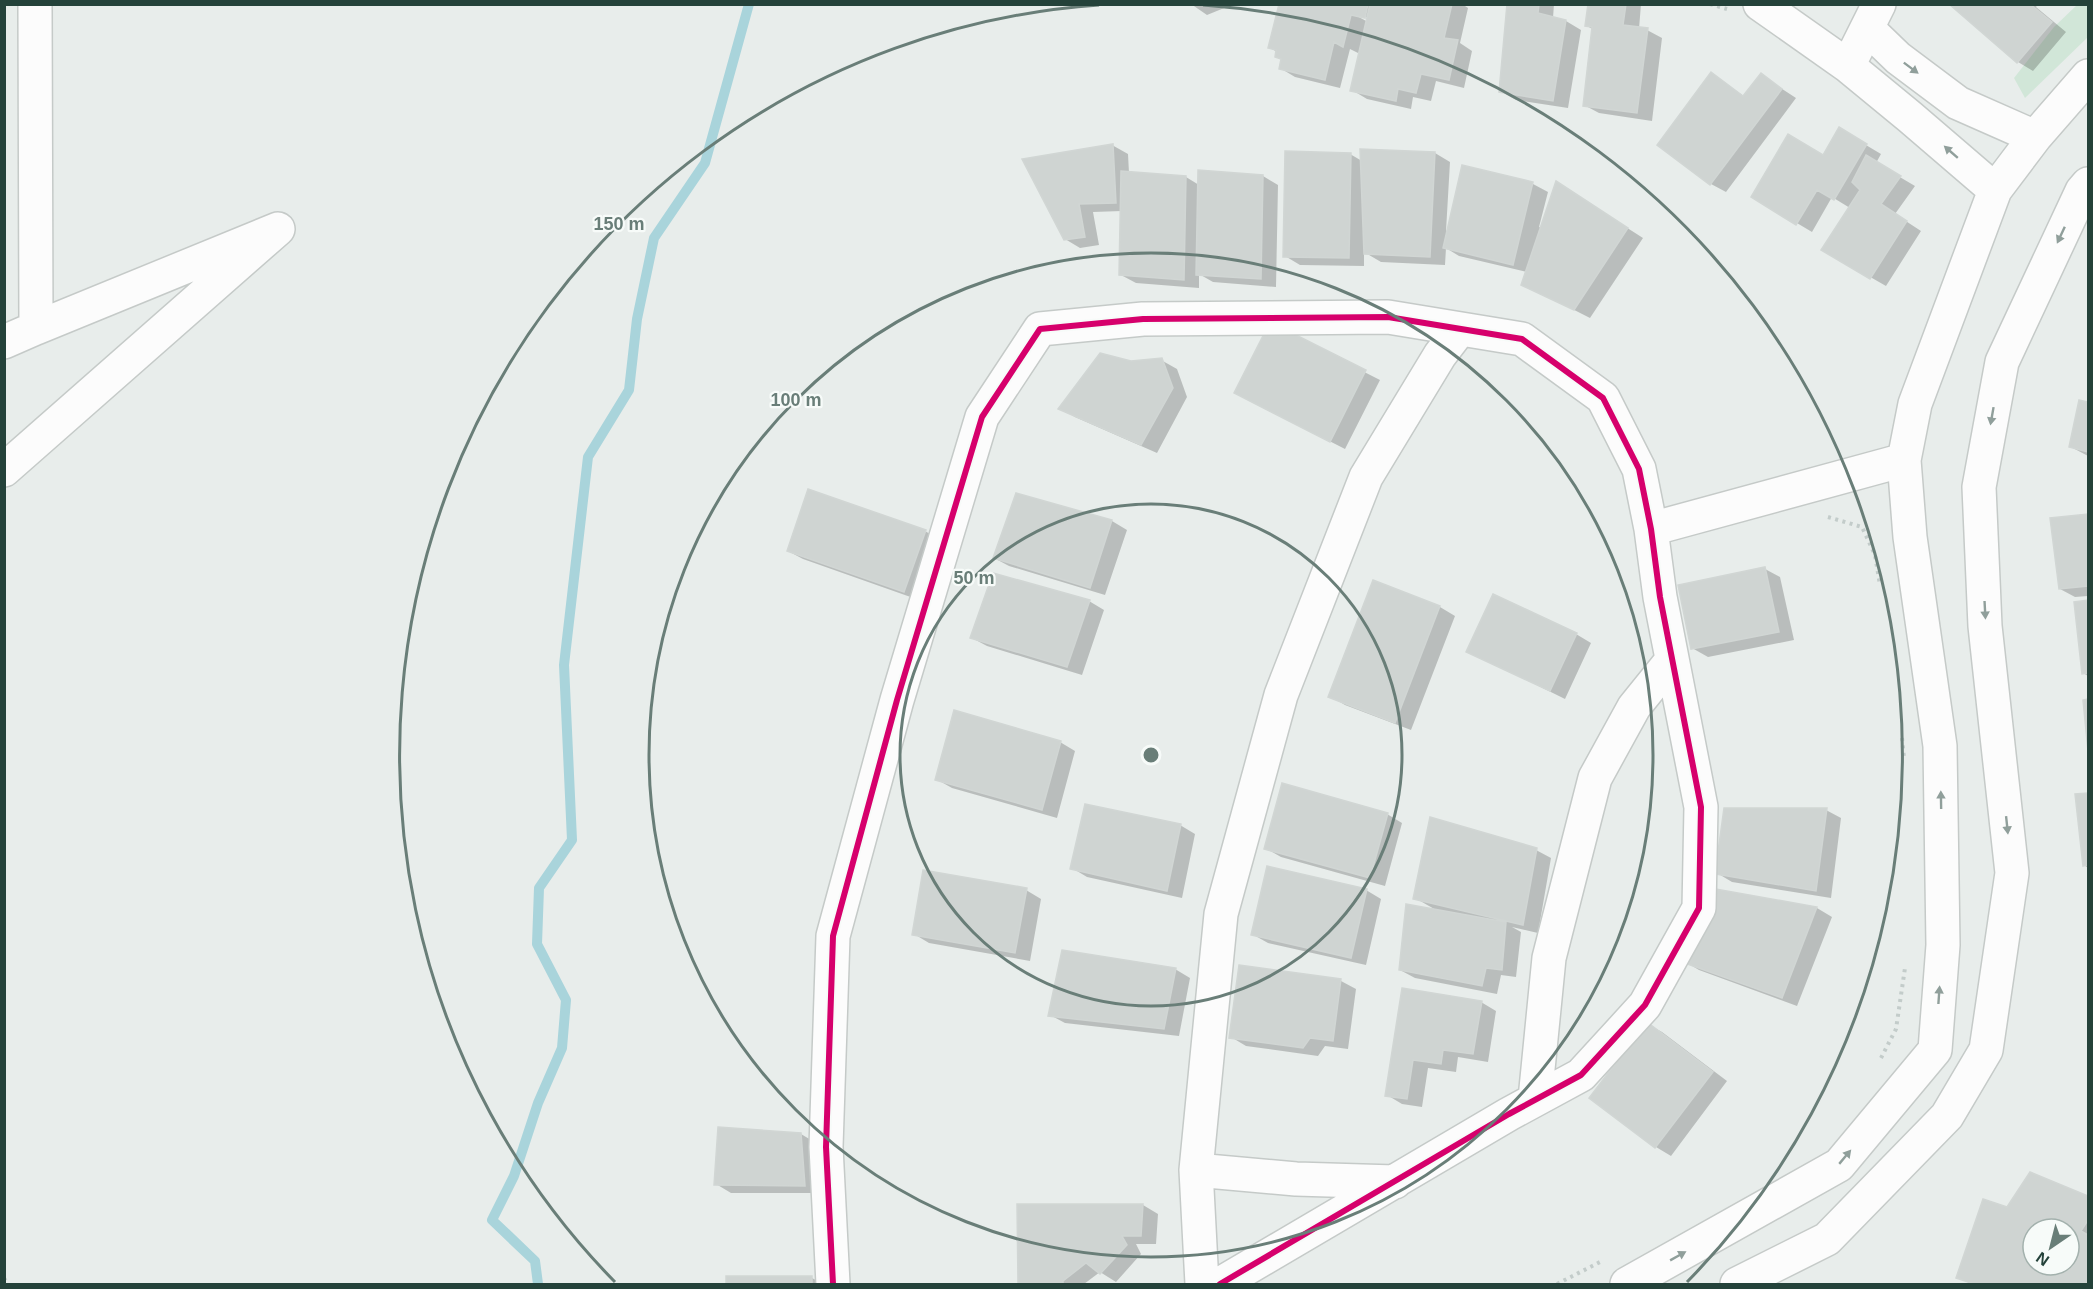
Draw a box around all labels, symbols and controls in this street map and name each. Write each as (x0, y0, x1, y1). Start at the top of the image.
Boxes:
one-way arrow (1903, 62, 1919, 74)
one-way arrow (1944, 146, 1959, 159)
text: 150 m (593, 214, 645, 234)
one-way arrow (2057, 227, 2066, 244)
text: 100 m (770, 390, 822, 410)
one-way arrow (1987, 407, 1996, 426)
text: 50 m (953, 568, 995, 588)
one-way arrow (1980, 600, 1989, 619)
centre of rings (1141, 745, 1161, 765)
one-way arrow (1936, 790, 1946, 809)
one-way arrow (2002, 815, 2011, 834)
one-way arrow (1934, 985, 1944, 1004)
one-way arrow (1839, 1149, 1852, 1165)
north arrow (2021, 1217, 2081, 1277)
text: N (2033, 1249, 2052, 1269)
one-way arrow (1670, 1251, 1687, 1261)

